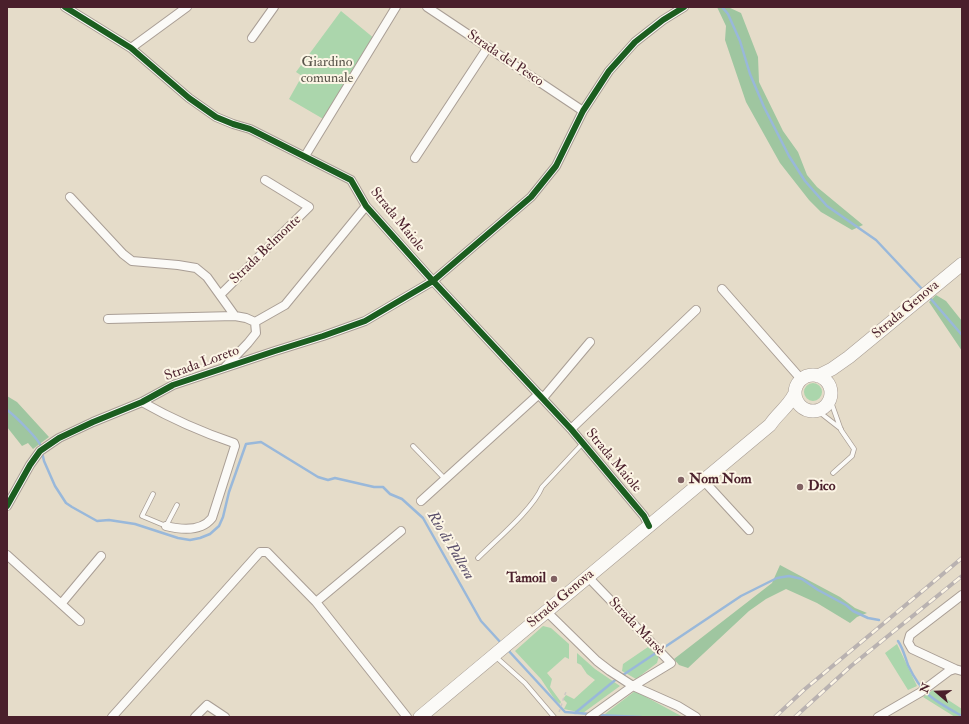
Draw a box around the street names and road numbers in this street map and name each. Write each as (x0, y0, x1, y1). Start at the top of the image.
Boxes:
street label: Strada del Pesco (463, 27, 547, 91)
street label: Strada Maiole (366, 184, 428, 256)
street label: Strada Belmonte (227, 212, 305, 288)
street label: Strada Genova (869, 277, 943, 343)
street label: Strada Loreto (162, 343, 242, 385)
street label: Strada Maiole (582, 426, 644, 496)
street label: Strada Genova (524, 566, 598, 632)
street label: Strada Marsè (604, 595, 668, 659)

